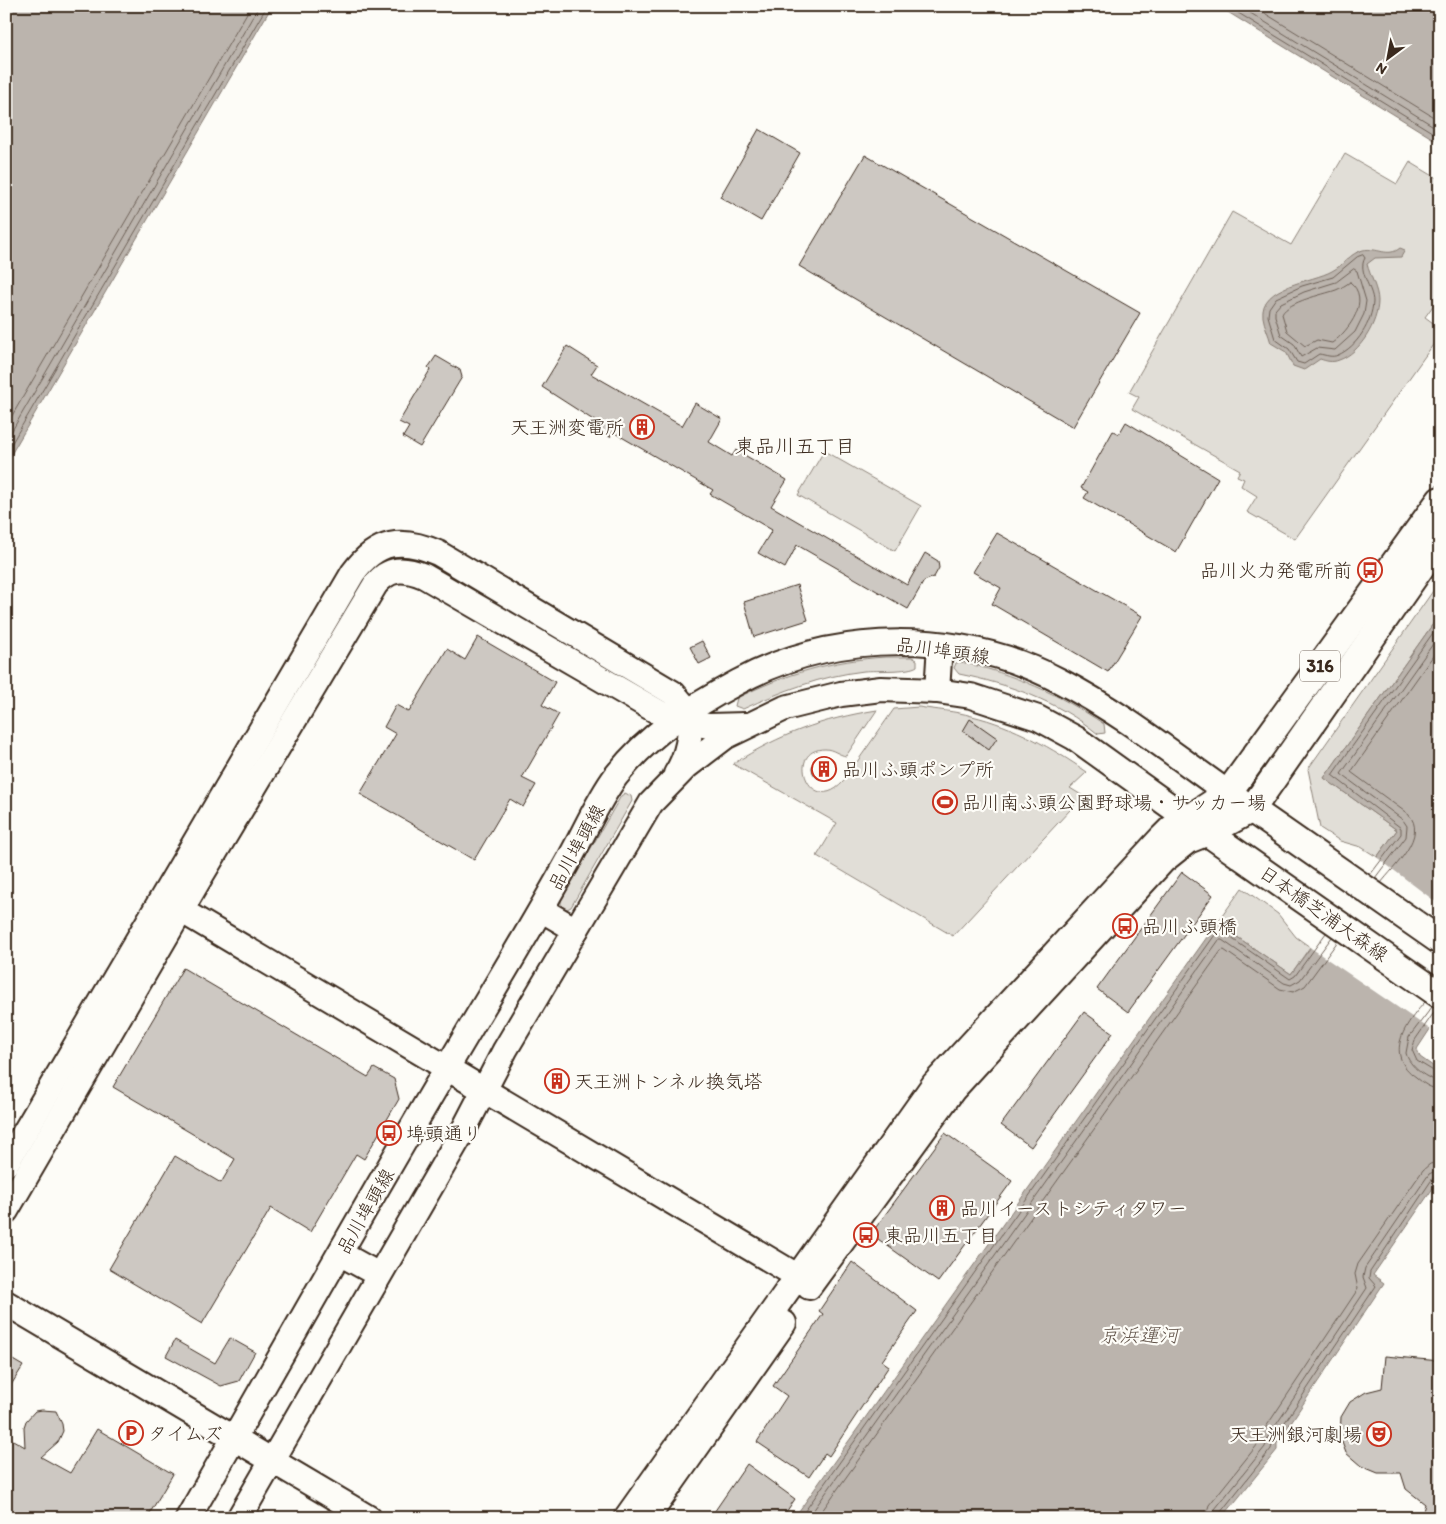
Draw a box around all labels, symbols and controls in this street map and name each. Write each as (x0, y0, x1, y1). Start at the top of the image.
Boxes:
north arrow (1364, 32, 1414, 82)
text: N (1373, 59, 1390, 78)
building icon: 天王洲変電所 (629, 414, 655, 440)
place label: 天王洲変電所 (510, 416, 624, 439)
district label: 東品川五丁目 (735, 434, 855, 458)
bus stop icon: 品川火力発電所前 (1357, 557, 1383, 583)
place label: 品川火力発電所前 (1200, 559, 1352, 582)
street label: 品川埠頭線 (894, 632, 992, 668)
road number: 316 (1300, 650, 1340, 681)
building icon: 品川ふ頭ポンプ所 (811, 756, 837, 782)
place label: 品川ふ頭ポンプ所 (842, 758, 994, 781)
sports icon: 品川南ふ頭公園野球場・サッカー場 (932, 789, 958, 815)
place label: 品川南ふ頭公園野球場・サッカー場 (962, 791, 1266, 814)
street label: 品川埠頭線 (543, 800, 610, 894)
street label: 日本橋芝浦大森線 (1255, 860, 1393, 966)
bus stop icon: 品川ふ頭橋 (1112, 913, 1138, 939)
place label: 品川ふ頭橋 (1142, 915, 1237, 938)
building icon: 天王洲トンネル換気塔 (544, 1068, 570, 1094)
place label: 天王洲トンネル換気塔 (574, 1070, 762, 1093)
bus stop icon: 埠頭通り (376, 1120, 402, 1146)
place label: 埠頭通り (406, 1122, 482, 1145)
street label: 品川埠頭線 (332, 1164, 399, 1258)
building icon: 品川イーストシティタワー (929, 1195, 955, 1221)
place label: 品川イーストシティタワー (960, 1197, 1187, 1220)
bus stop icon: 東品川五丁目 (853, 1222, 879, 1248)
place label: 東品川五丁目 (884, 1224, 998, 1247)
water label: 京浜運河 (1099, 1323, 1182, 1347)
parking icon: タイムズ (118, 1420, 144, 1446)
theatre icon: 天王洲銀河劇場 (1366, 1421, 1392, 1447)
place label: タイムズ (148, 1422, 222, 1445)
place label: 天王洲銀河劇場 (1229, 1423, 1362, 1446)

